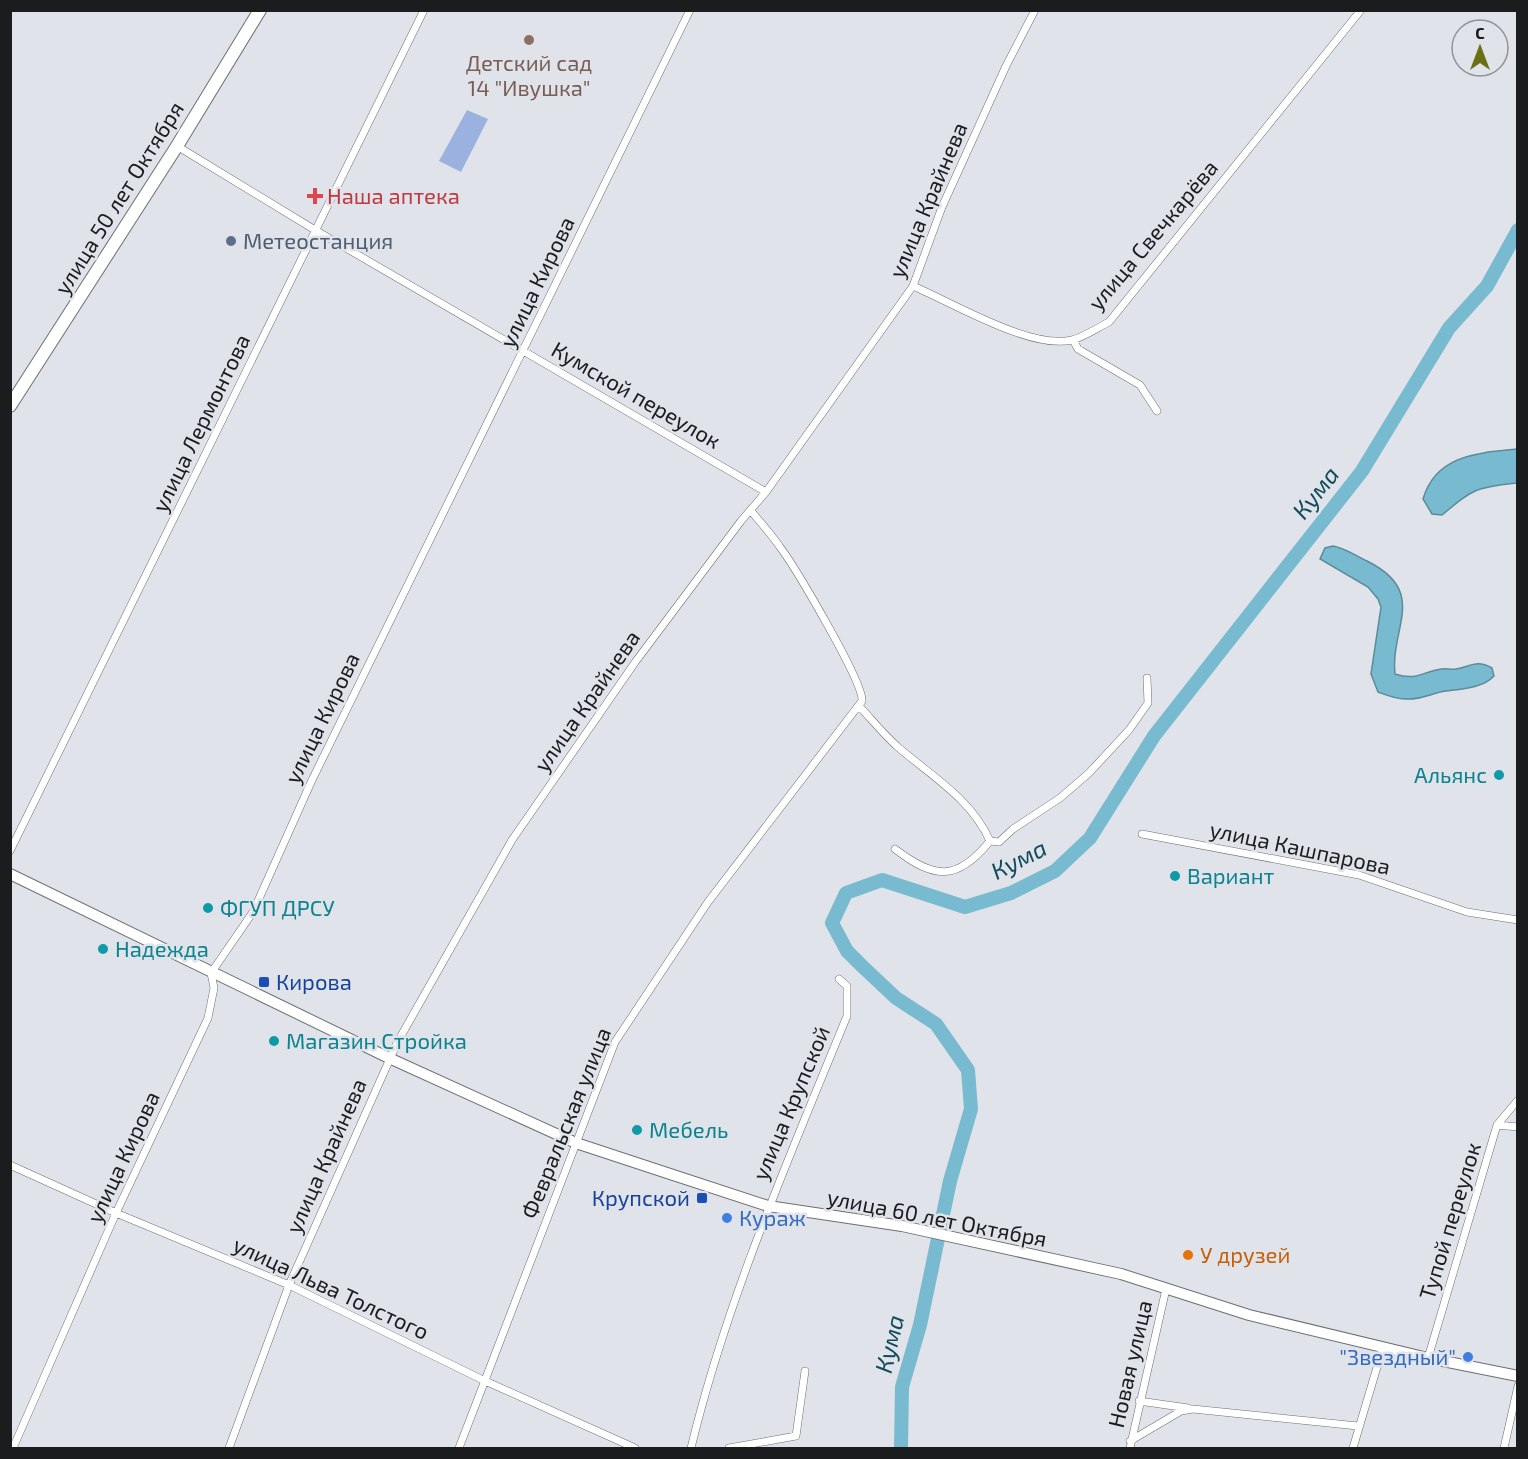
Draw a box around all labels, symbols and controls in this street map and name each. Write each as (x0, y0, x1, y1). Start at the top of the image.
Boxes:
north arrow (1450, 18, 1510, 78)
text: С (1475, 23, 1485, 42)
marker: Детский сад 14 "Ивушка" (522, 33, 536, 47)
place label: Детский сад 14 "Ивушка" (466, 49, 592, 101)
street label: улица 50 лет Октября (48, 96, 189, 299)
street label: улица Крайнева (883, 118, 972, 282)
street label: улица Свечкарёва (1082, 154, 1223, 315)
place label: Наша аптека (327, 182, 460, 208)
marker: Наша аптека (308, 189, 322, 203)
street label: улица Кирова (493, 212, 580, 352)
place label: Метеостанция (243, 227, 393, 253)
marker: Метеостанция (224, 234, 238, 248)
street label: улица Лермонтова (146, 329, 255, 516)
street label: Кумской переулок (547, 335, 726, 454)
water label: Кума (1285, 460, 1344, 524)
street label: улица Крайнева (528, 625, 645, 777)
street label: улица Кирова (278, 648, 365, 788)
place label: Альянс (1414, 761, 1487, 787)
marker: Альянс (1492, 768, 1506, 782)
street label: улица Кашпарова (1207, 815, 1393, 880)
water label: Кума (986, 832, 1051, 885)
place label: Вариант (1187, 862, 1274, 888)
marker: Вариант (1168, 869, 1182, 883)
place label: ФГУП ДРСУ (220, 894, 335, 920)
marker: ФГУП ДРСУ (201, 901, 215, 915)
place label: Надежда (115, 935, 209, 961)
marker: Надежда (96, 942, 110, 956)
place label: Кирова (276, 968, 352, 994)
marker: Кирова (257, 975, 271, 989)
street label: улица Крупской (746, 1022, 835, 1184)
street label: Февральская улица (515, 1023, 616, 1222)
place label: Магазин Стройка (286, 1027, 467, 1053)
marker: Магазин Стройка (267, 1034, 281, 1048)
street label: улица Крайнева (279, 1074, 372, 1237)
street label: улица Кирова (80, 1087, 165, 1227)
place label: Мебель (649, 1116, 728, 1142)
marker: Мебель (630, 1123, 644, 1137)
street label: Тупой переулок (1413, 1139, 1486, 1303)
street label: улица 60 лет Октября (825, 1183, 1049, 1252)
place label: Крупской (592, 1184, 690, 1211)
marker: Крупской (695, 1191, 709, 1205)
place label: Кураж (739, 1204, 806, 1231)
marker: Кураж (720, 1211, 734, 1225)
street label: улица Льва Толстого (229, 1230, 433, 1345)
place label: У друзей (1200, 1241, 1290, 1268)
marker: У друзей (1181, 1248, 1195, 1262)
street label: Новая улица (1102, 1298, 1157, 1430)
water label: Кума (868, 1312, 909, 1376)
place label: "Звездный" (1339, 1343, 1456, 1369)
marker: "Звездный" (1461, 1350, 1475, 1364)

